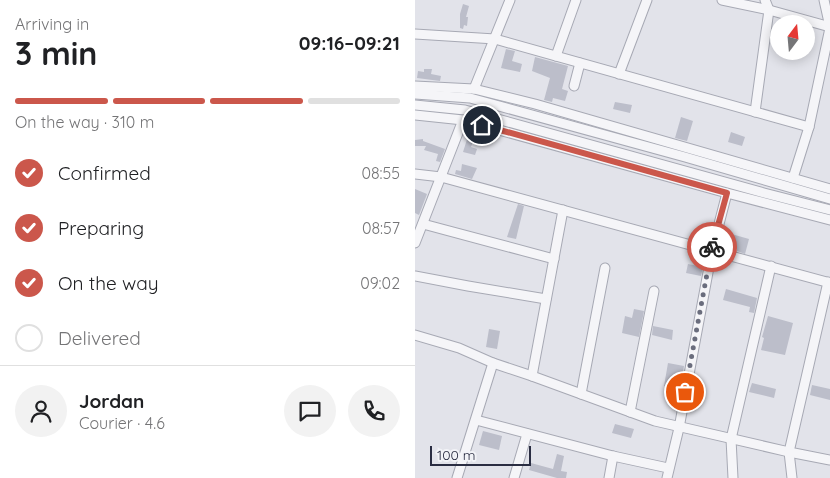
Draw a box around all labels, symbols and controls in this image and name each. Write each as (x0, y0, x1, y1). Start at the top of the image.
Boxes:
text: Arriving in (15, 14, 89, 34)
north arrow (770, 15, 815, 60)
map controls (770, 15, 815, 60)
text: 09:16–09:21 (299, 31, 400, 55)
text: 3 min (15, 33, 97, 73)
pin (461, 104, 503, 146)
icon: home (468, 111, 496, 139)
text: On the way · 310 m (15, 112, 154, 132)
icon: check (15, 159, 43, 187)
text: Confirmed (58, 161, 151, 185)
text: 08:55 (361, 163, 400, 183)
icon: check (15, 214, 43, 242)
text: Preparing (58, 216, 144, 240)
text: 08:57 (362, 218, 400, 238)
courier (687, 222, 737, 272)
icon: bike (698, 233, 726, 261)
icon: check (15, 269, 43, 297)
text: On the way (58, 271, 159, 295)
text: 09:02 (360, 273, 400, 293)
text: Delivered (58, 326, 141, 350)
pin (664, 371, 706, 413)
icon: bag (671, 378, 699, 406)
button: person (15, 385, 67, 437)
button: chat (284, 385, 336, 437)
button: phone (348, 385, 400, 437)
text: Jordan (79, 389, 144, 413)
text: Courier · 4.6 (79, 413, 165, 433)
scale bar (430, 443, 531, 466)
text: 100 m (437, 446, 475, 464)

